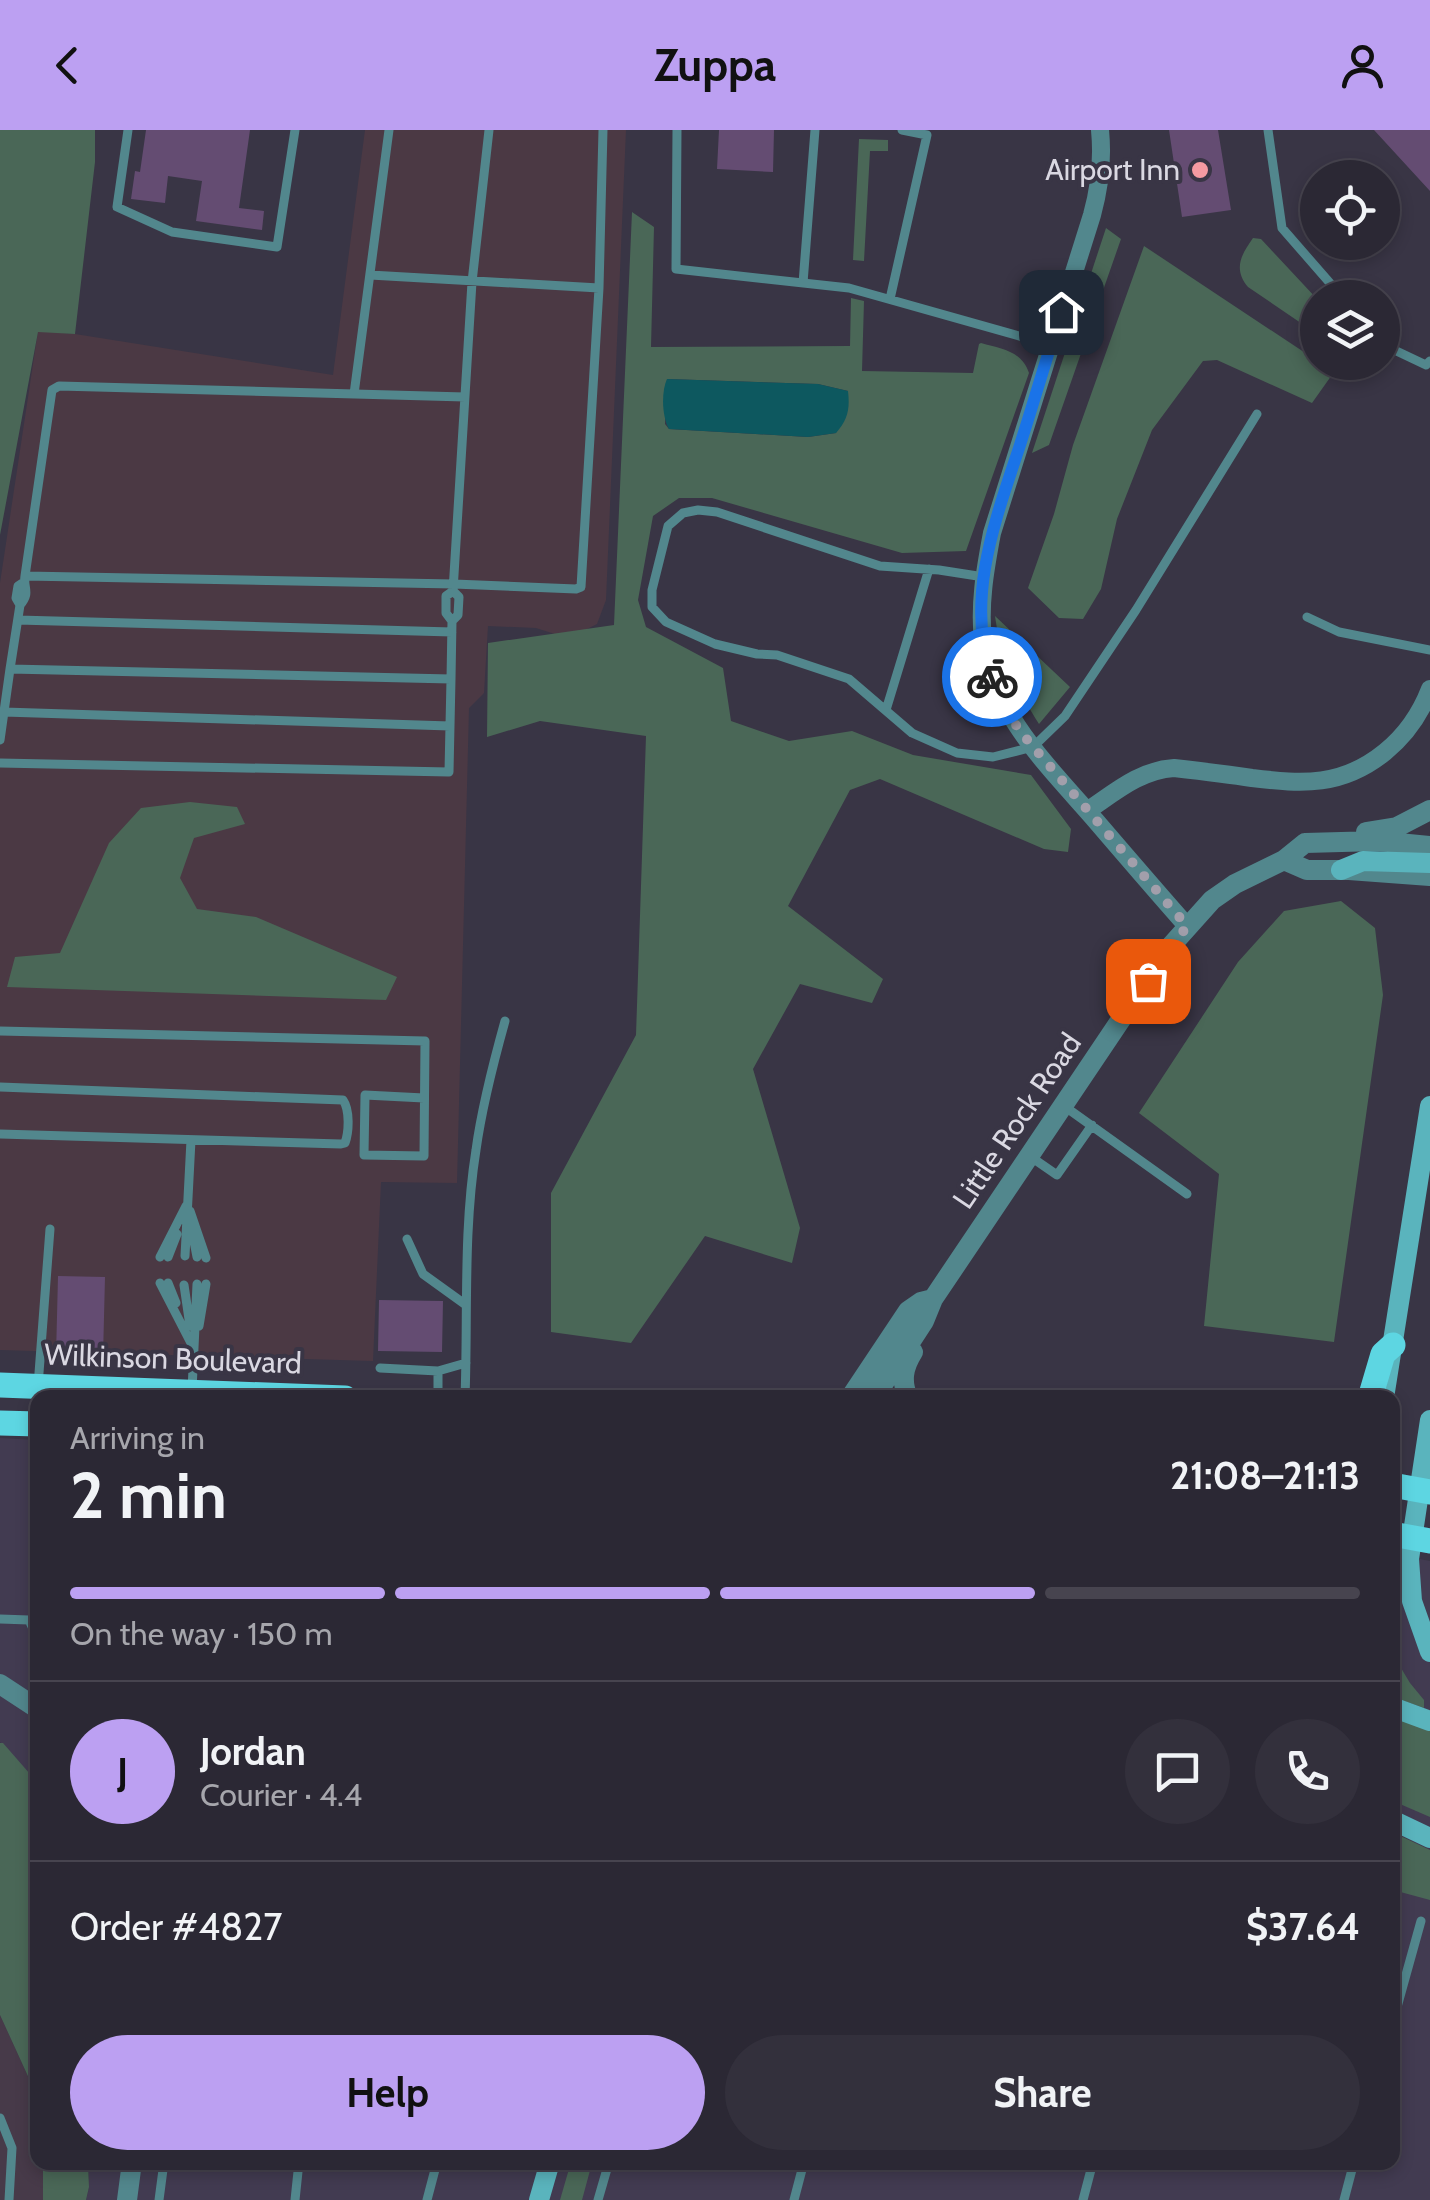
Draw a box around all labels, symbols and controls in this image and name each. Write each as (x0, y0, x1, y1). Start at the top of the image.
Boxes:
icon: back (40, 38, 95, 93)
text: Zuppa (654, 38, 776, 92)
icon: person (1335, 38, 1390, 93)
place label: Airport Inn (1045, 151, 1180, 188)
marker: Airport Inn (1189, 159, 1211, 181)
map controls (1300, 160, 1400, 380)
button: locate (1300, 160, 1400, 260)
pin (1019, 270, 1104, 355)
button: layers (1300, 280, 1400, 380)
icon: home (1034, 285, 1089, 340)
courier (942, 627, 1042, 727)
icon: bike (965, 650, 1020, 705)
pin (1106, 939, 1191, 1024)
icon: bag (1121, 954, 1176, 1009)
street label: Little Rock Road (944, 1026, 1089, 1215)
street label: Wilkinson Boulevard (44, 1336, 302, 1381)
text: Arriving in (70, 1418, 205, 1457)
text: 21:08–21:13 (1170, 1452, 1360, 1499)
text: 2 min (70, 1455, 227, 1534)
text: On the way · 150 m (70, 1614, 333, 1653)
button: chat (1125, 1719, 1230, 1824)
button: phone (1255, 1719, 1360, 1824)
text: Jordan (200, 1728, 306, 1775)
text: J (117, 1748, 128, 1795)
text: Courier · 4.4 (200, 1775, 362, 1814)
text: Order #4827 (70, 1903, 282, 1950)
text: $37.64 (1246, 1903, 1360, 1950)
button: Help (70, 2035, 705, 2150)
button: Share (725, 2035, 1360, 2150)

